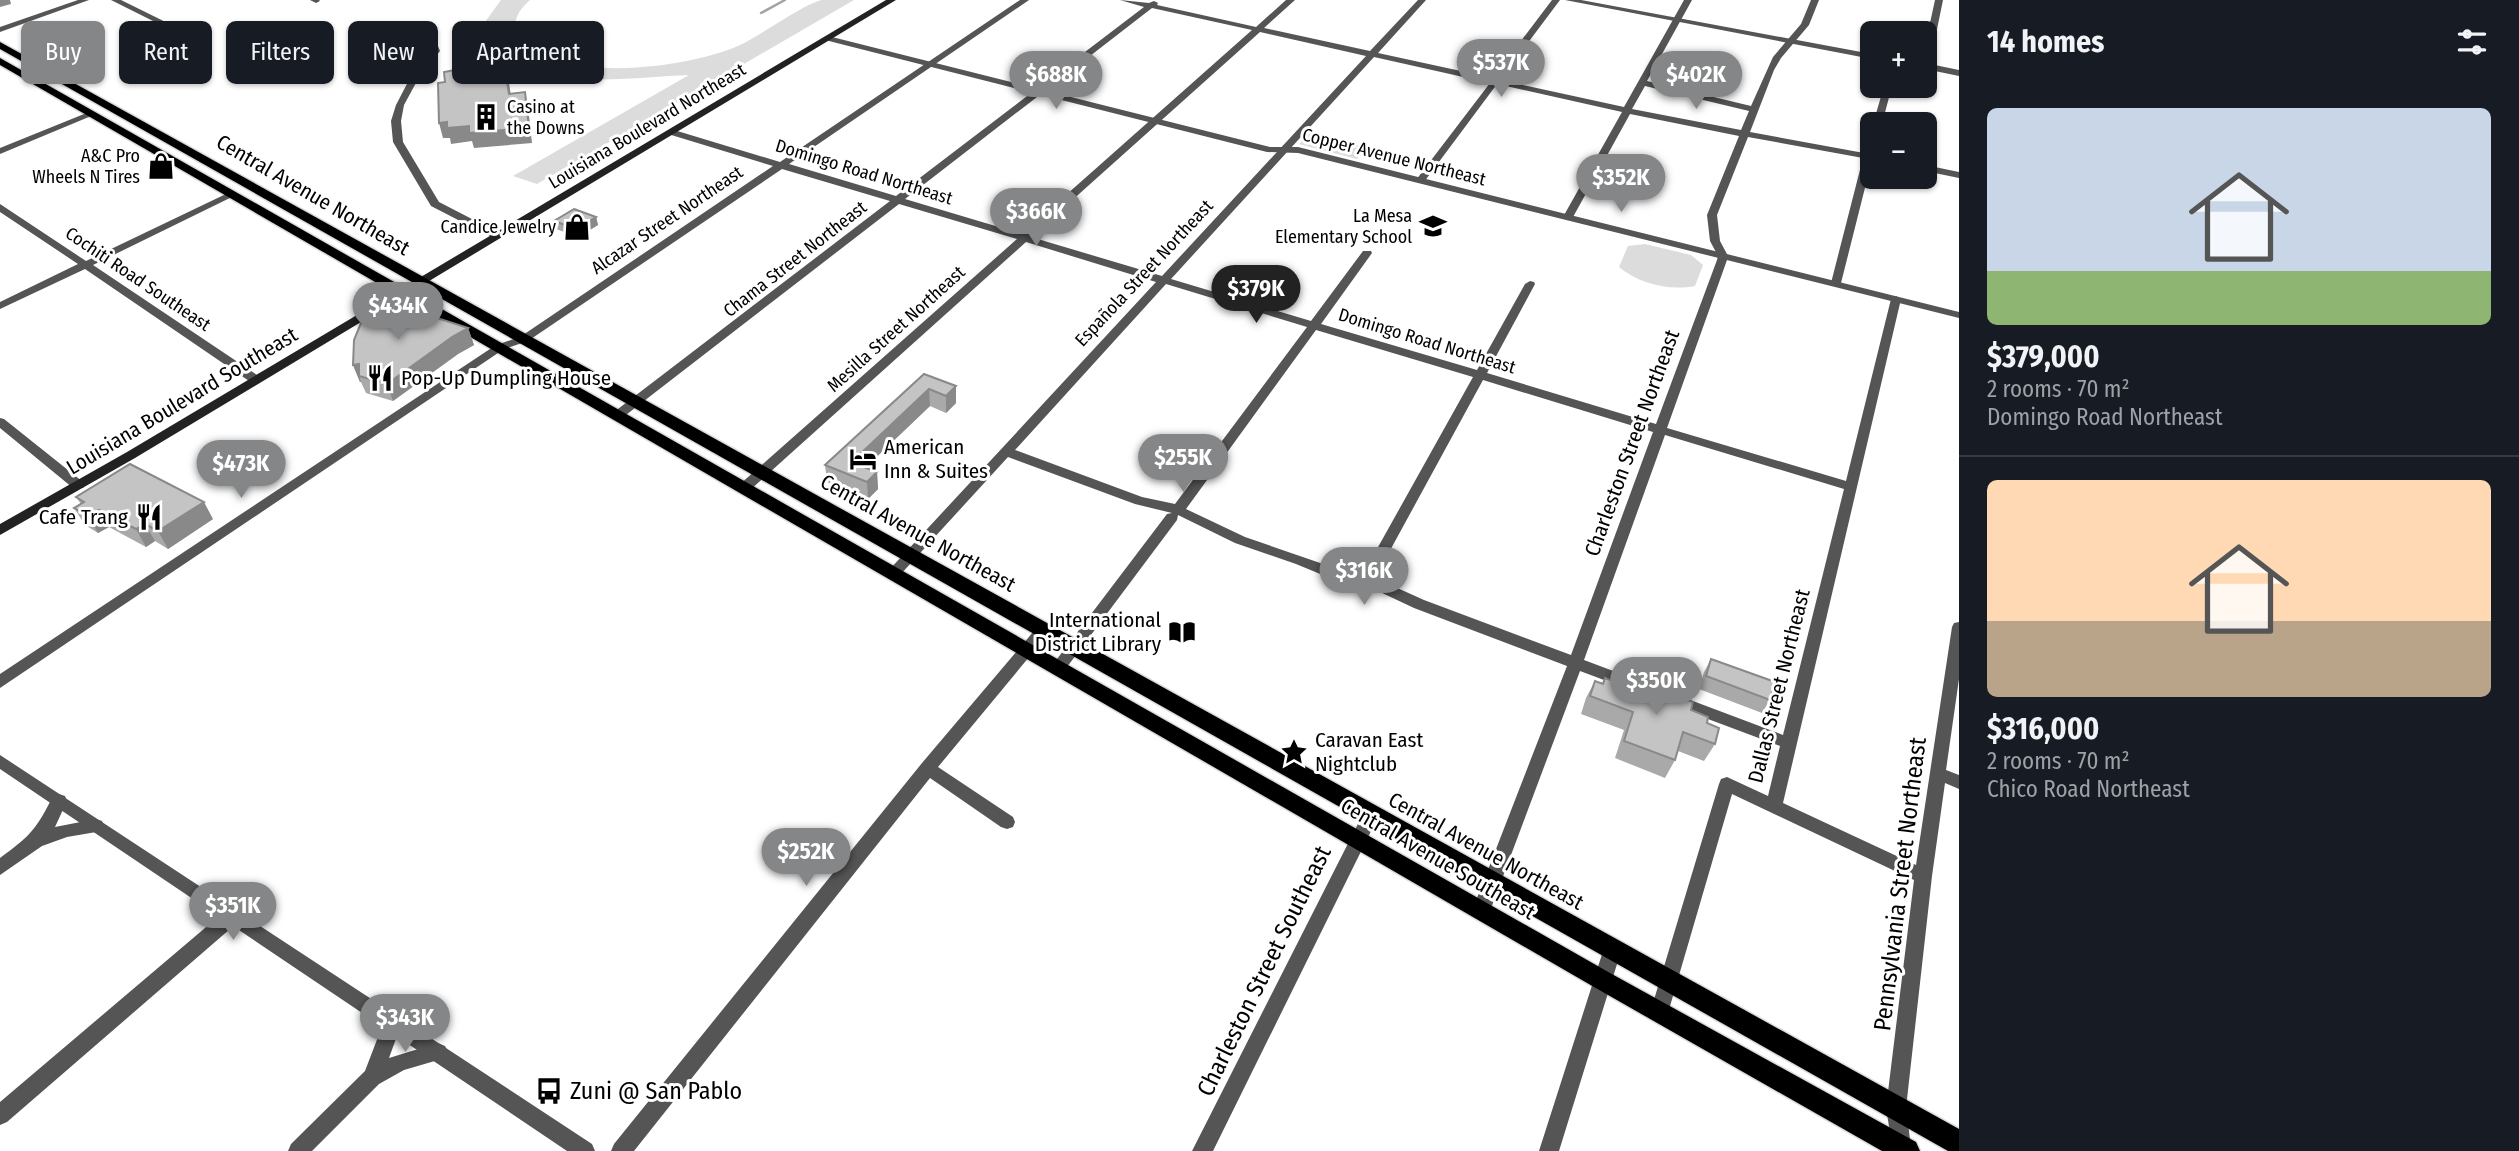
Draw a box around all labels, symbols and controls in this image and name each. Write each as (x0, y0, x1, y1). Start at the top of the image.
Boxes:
chip: Buy (21, 21, 105, 84)
chip: Rent (119, 21, 212, 84)
chip: Filters (226, 21, 334, 84)
chip: New (348, 21, 438, 84)
chip: Apartment (452, 21, 604, 84)
map controls (1860, 21, 1937, 189)
button: + (1860, 21, 1937, 98)
icon: filters (2453, 23, 2491, 61)
text: 14 homes (1987, 24, 2104, 60)
pin: $537K (1452, 40, 1550, 99)
text: $537K (1473, 48, 1529, 76)
pin: $688K (1007, 52, 1105, 111)
pin: $402K (1647, 52, 1745, 111)
street label: Louisiana Boulevard Northeast (544, 58, 750, 194)
text: $688K (1025, 60, 1087, 88)
text: $402K (1666, 60, 1726, 88)
place label: Casino at the Downs (507, 96, 585, 139)
building icon: Casino at the Downs (471, 102, 501, 132)
button: − (1860, 112, 1937, 189)
street label: Copper Avenue Northeast (1300, 124, 1488, 190)
street label: Central Avenue Northeast (212, 129, 414, 261)
street label: Domingo Road Northeast (773, 135, 955, 209)
place label: A&C Pro Wheels N Tires (32, 145, 140, 188)
shop icon: A&C Pro Wheels N Tires (146, 151, 176, 181)
pin: $352K (1572, 154, 1670, 214)
icon: home (2176, 154, 2302, 280)
street label: Alcazar Street Northeast (587, 161, 747, 279)
text: $352K (1592, 163, 1650, 191)
pin: $366K (987, 188, 1085, 248)
street label: Española Street Northeast (1070, 195, 1218, 351)
street label: Chama Street Northeast (719, 196, 871, 322)
text: $366K (1006, 197, 1066, 225)
place label: La Mesa Elementary School (1275, 205, 1412, 248)
school or university icon: La Mesa Elementary School (1418, 211, 1448, 241)
shop icon: Candice Jewelry (562, 212, 592, 242)
place label: Candice Jewelry (441, 216, 556, 238)
street label: Cochiti Road Southeast (61, 222, 215, 336)
street label: Mesilla Street Northeast (823, 261, 970, 397)
pin: $379K (1207, 266, 1305, 325)
text: $379K (1227, 274, 1285, 302)
pin: $434K (349, 282, 447, 342)
text: $434K (368, 291, 428, 319)
street label: Domingo Road Northeast (1336, 304, 1518, 378)
street label: Louisiana Boulevard Southeast (62, 322, 302, 480)
street label: Charleston Street Northeast (1579, 326, 1685, 560)
text: $379,000 (1987, 339, 2100, 375)
restaurant icon: Pop-Up Dumpling House (365, 363, 395, 393)
place label: Pop-Up Dumpling House (401, 365, 611, 391)
text: 2 rooms · 70 m² (1987, 375, 2130, 403)
text: Domingo Road Northeast (1987, 403, 2222, 431)
place label: American Inn & Suites (884, 434, 988, 484)
pin: $255K (1134, 434, 1232, 494)
pin: $473K (192, 440, 290, 500)
text: $255K (1154, 443, 1212, 471)
hotel icon: American Inn & Suites (848, 444, 878, 474)
text: $473K (213, 449, 269, 477)
street label: Central Avenue Northeast (816, 469, 1020, 598)
restaurant icon: Cafe Trang (134, 502, 164, 532)
place label: Cafe Trang (39, 504, 128, 530)
icon: home (2176, 526, 2302, 652)
pin: $316K (1315, 548, 1413, 607)
text: $316K (1336, 556, 1393, 584)
street label: Dallas Street Northeast (1742, 586, 1816, 786)
place label: International District Library (1035, 607, 1162, 657)
library icon: International District Library (1167, 617, 1197, 647)
pin: $350K (1607, 658, 1705, 717)
text: $350K (1626, 666, 1686, 694)
text: $316,000 (1987, 711, 2099, 747)
place label: Caravan East Nightclub (1315, 727, 1423, 777)
street label: Pennsylvania Street Northeast (1868, 735, 1932, 1033)
place icon: Caravan East Nightclub (1279, 737, 1309, 767)
text: 2 rooms · 70 m² (1987, 747, 2130, 775)
text: Chico Road Northeast (1987, 775, 2190, 803)
street label: Central Avenue Northeast (1384, 787, 1588, 916)
street label: Central Avenue Southeast (1336, 793, 1540, 925)
pin: $252K (757, 828, 855, 888)
text: $252K (778, 837, 834, 865)
street label: Charleston Street Southeast (1191, 841, 1337, 1101)
pin: $351K (184, 883, 282, 942)
text: $351K (205, 891, 261, 919)
pin: $343K (356, 995, 454, 1054)
text: $343K (376, 1003, 434, 1031)
bus stop icon: Zuni @ San Pablo (534, 1076, 564, 1106)
place label: Zuni @ San Pablo (570, 1077, 742, 1105)

